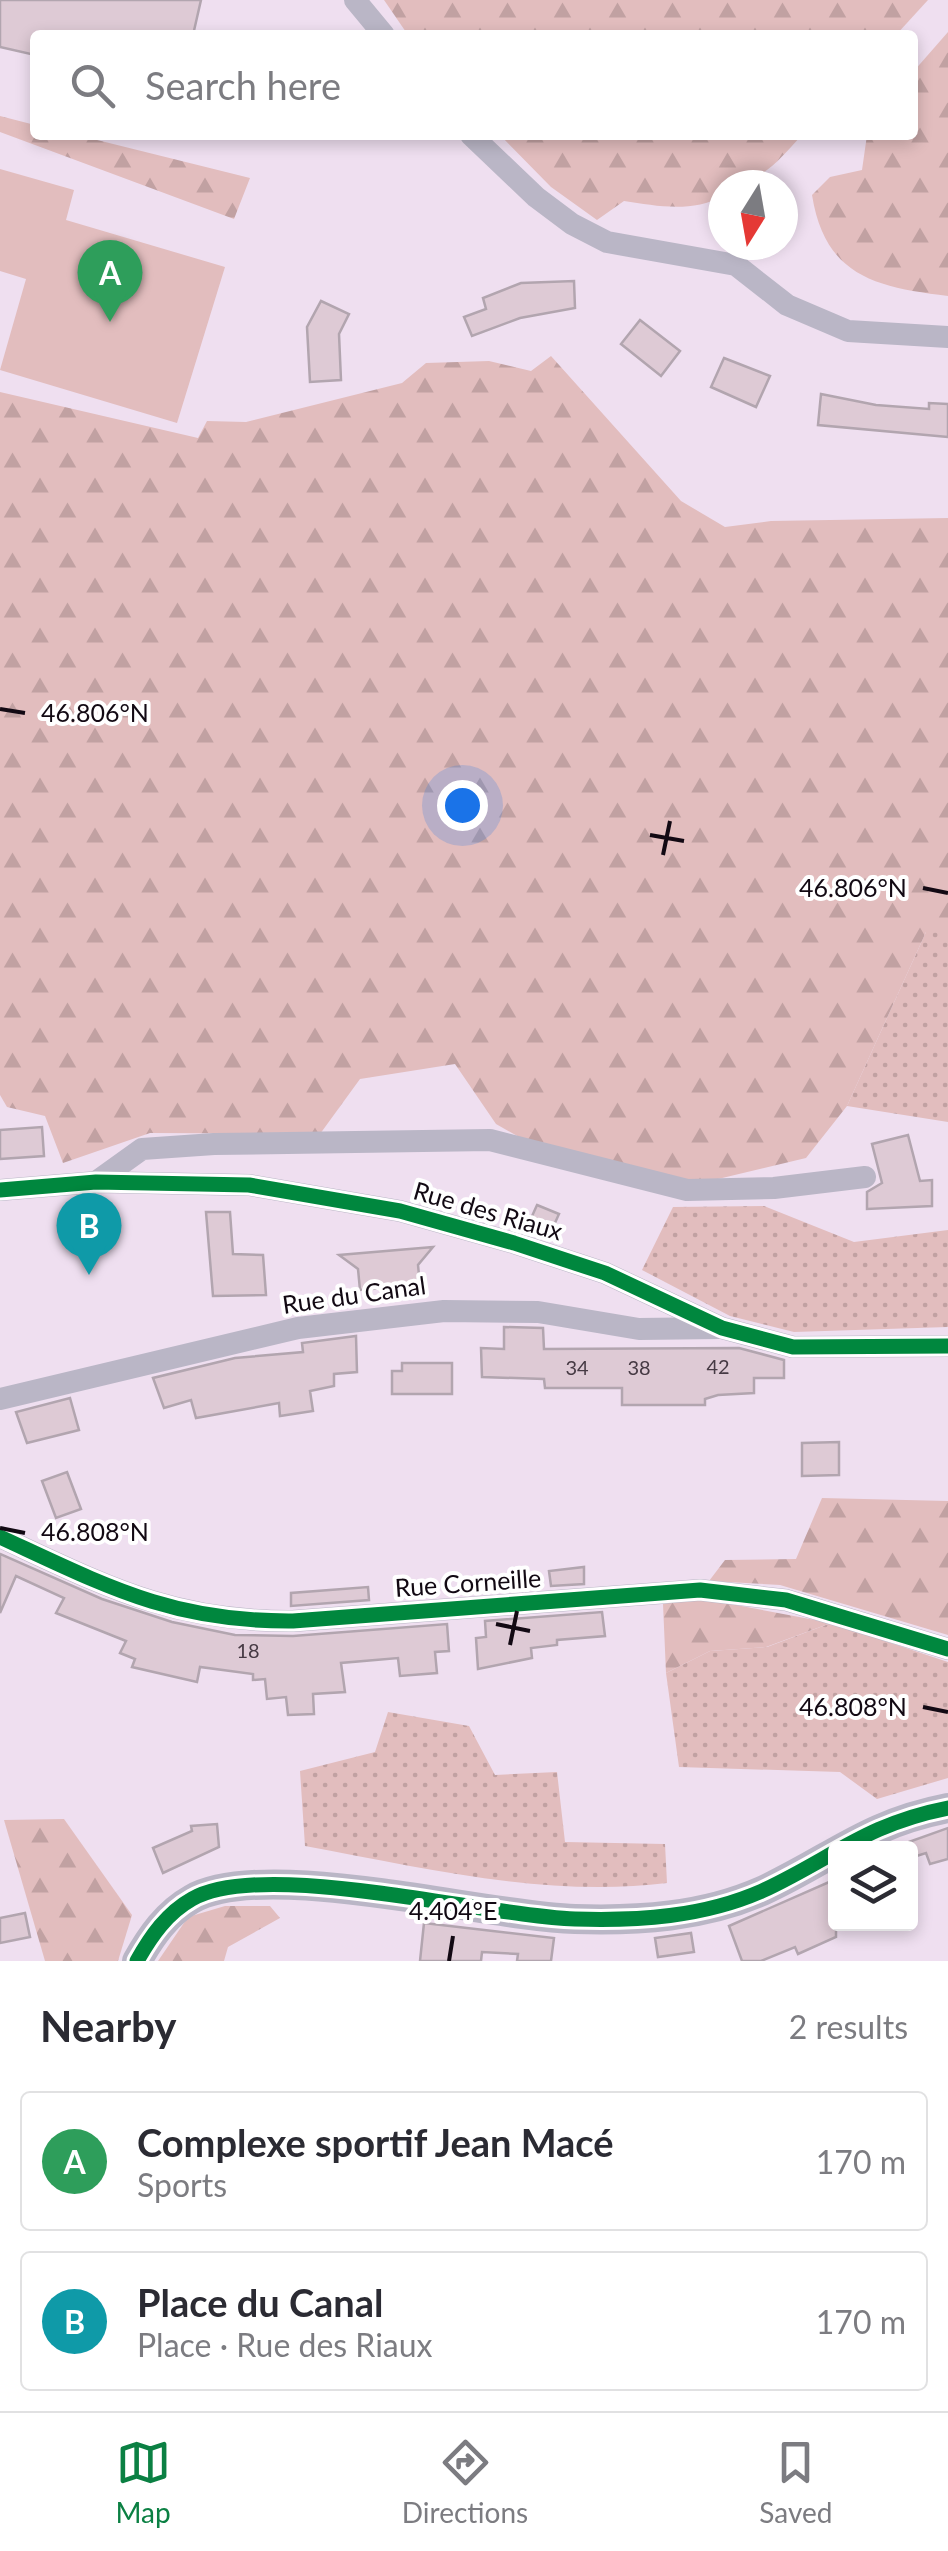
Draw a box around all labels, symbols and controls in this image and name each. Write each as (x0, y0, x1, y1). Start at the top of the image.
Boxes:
search box (30, 30, 918, 140)
icon: search (65, 58, 120, 113)
text: Search here (145, 62, 341, 108)
north arrow (708, 170, 798, 260)
pin: A (78, 240, 142, 322)
text: 46.806°N (41, 697, 149, 727)
your location (437, 780, 488, 831)
text: 46.806°N (799, 872, 907, 902)
street label: Rue des Riaux (410, 1174, 567, 1246)
pin: B (56, 1192, 122, 1275)
street label: Rue du Canal (280, 1269, 427, 1319)
house number: 42 (706, 1354, 730, 1378)
house number: 34 (565, 1355, 589, 1379)
house number: 38 (627, 1355, 651, 1379)
text: 46.808°N (41, 1516, 149, 1546)
street label: Rue Corneille (394, 1562, 542, 1602)
house number: 18 (236, 1638, 260, 1662)
text: 46.808°N (799, 1691, 907, 1721)
map controls (828, 1841, 918, 1931)
button: layers (828, 1841, 918, 1931)
text: 4.404°E (409, 1895, 497, 1925)
text: Nearby (40, 2001, 177, 2051)
text: 2 results (789, 2007, 908, 2046)
text: Complexe sportif Jean Macé (137, 2119, 614, 2165)
text: A (63, 2142, 86, 2181)
text: 170 m (816, 2142, 906, 2181)
text: Sports (137, 2165, 227, 2204)
text: Place du Canal (137, 2279, 384, 2325)
text: B (64, 2302, 85, 2341)
text: 170 m (816, 2302, 906, 2341)
text: Place · Rue des Riaux (137, 2325, 433, 2364)
tab: Map (116, 2435, 171, 2529)
tab: Directions (402, 2435, 528, 2529)
tab: Saved (759, 2435, 832, 2529)

